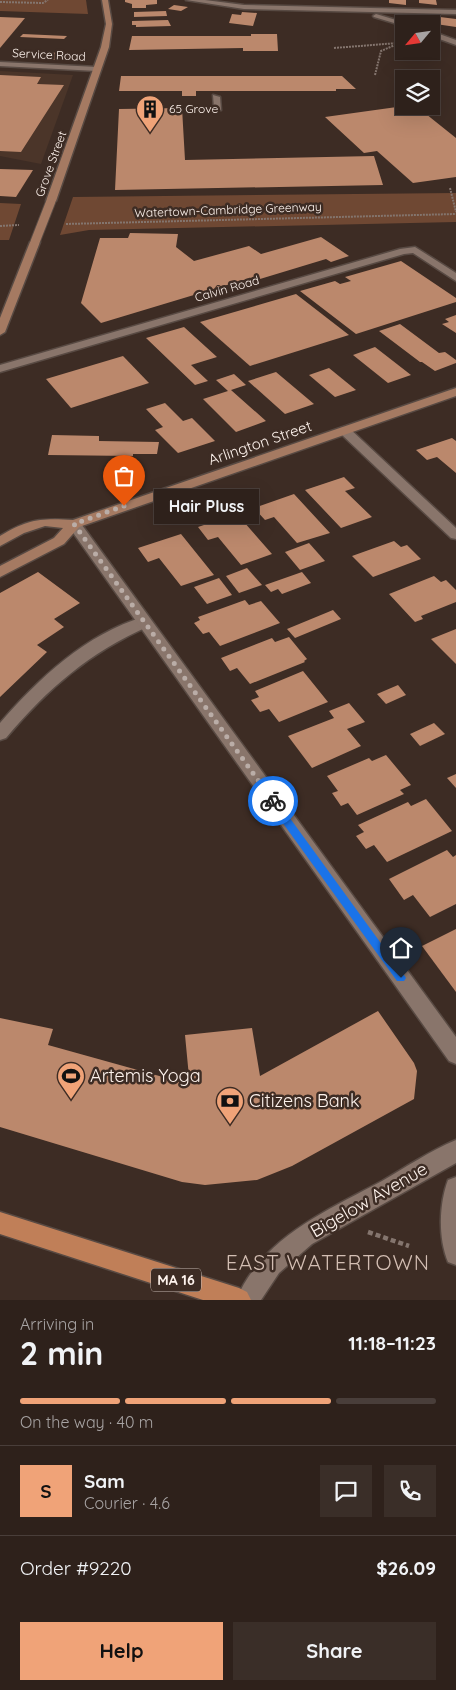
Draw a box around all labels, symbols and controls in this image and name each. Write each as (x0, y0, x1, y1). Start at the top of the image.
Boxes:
north arrow (395, 15, 440, 60)
map controls (395, 15, 440, 115)
street label: Service Road (12, 45, 86, 64)
button: layers (395, 70, 440, 115)
building icon: 65 Grove (135, 94, 165, 133)
place label: 65 Grove (169, 101, 218, 116)
street label: Grove Street (32, 129, 69, 199)
street label: Watertown-Cambridge Greenway (134, 199, 322, 220)
street label: Calvin Road (193, 272, 261, 305)
street label: Arlington Street (206, 416, 314, 469)
pin (103, 455, 145, 506)
icon: bag (110, 462, 138, 490)
callout: Hair Pluss (154, 488, 259, 524)
text: Hair Pluss (169, 496, 244, 516)
courier (248, 776, 298, 826)
icon: bike (259, 787, 287, 815)
pin (380, 927, 422, 978)
icon: home (387, 934, 415, 962)
sports icon: Artemis Yoga (56, 1061, 86, 1100)
place label: Artemis Yoga (90, 1064, 201, 1087)
bank icon: Citizens Bank (215, 1086, 245, 1125)
place label: Citizens Bank (249, 1089, 360, 1112)
street label: Bigelow Avenue (306, 1157, 431, 1242)
district label: EAST WATERTOWN (226, 1249, 430, 1275)
road number: MA 16 (151, 1268, 201, 1292)
text: Arriving in (20, 1314, 94, 1334)
text: 11:18–11:23 (348, 1331, 436, 1355)
text: 2 min (20, 1333, 103, 1373)
text: On the way · 40 m (20, 1412, 153, 1432)
button: chat (320, 1465, 372, 1517)
button: phone (384, 1465, 436, 1517)
text: Sam (84, 1469, 125, 1493)
text: S (40, 1479, 52, 1503)
text: Courier · 4.6 (84, 1493, 170, 1513)
text: Order #9220 (20, 1556, 132, 1580)
text: $26.09 (376, 1556, 436, 1580)
button: Help (20, 1622, 223, 1680)
button: Share (233, 1622, 436, 1680)

